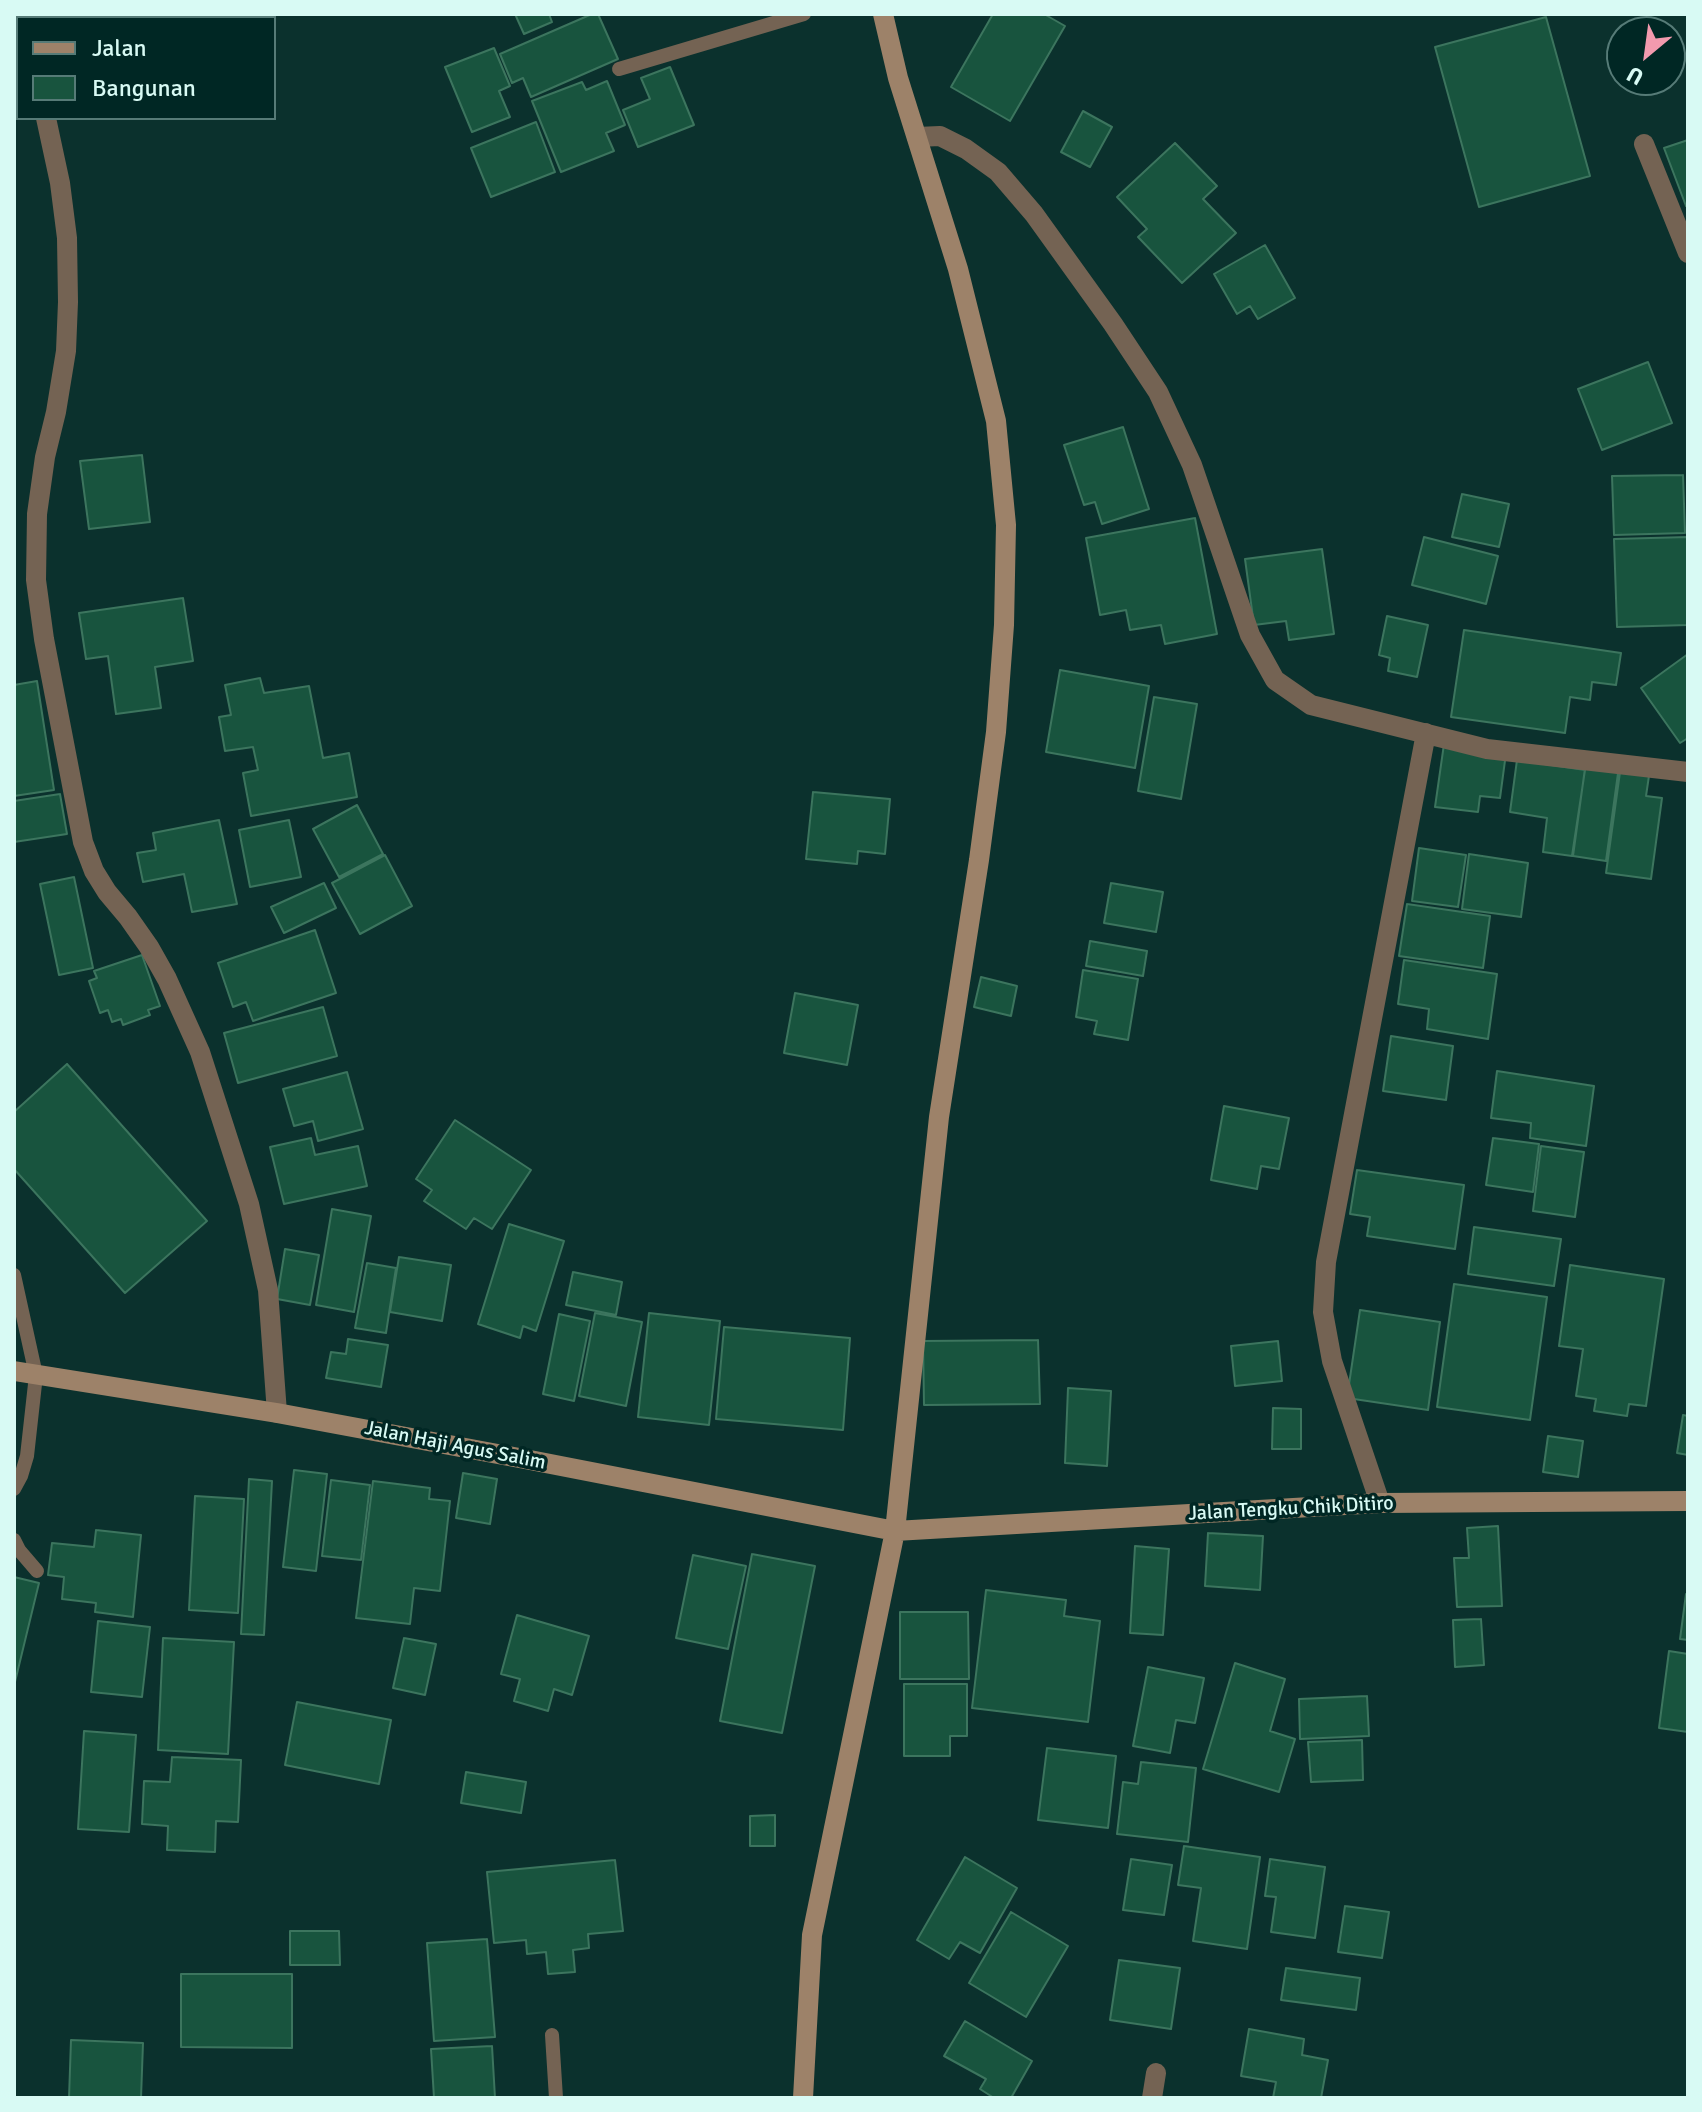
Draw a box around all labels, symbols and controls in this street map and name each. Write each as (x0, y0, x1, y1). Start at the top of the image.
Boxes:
legend (16, 16, 276, 120)
north arrow (1606, 16, 1686, 96)
text: Jalan (92, 33, 147, 63)
text: U (1622, 60, 1648, 91)
text: Bangunan (92, 73, 196, 103)
street label: Jalan Haji Agus Salim (362, 1417, 548, 1475)
street label: Jalan Tengku Chik Ditiro (1188, 1492, 1394, 1526)

